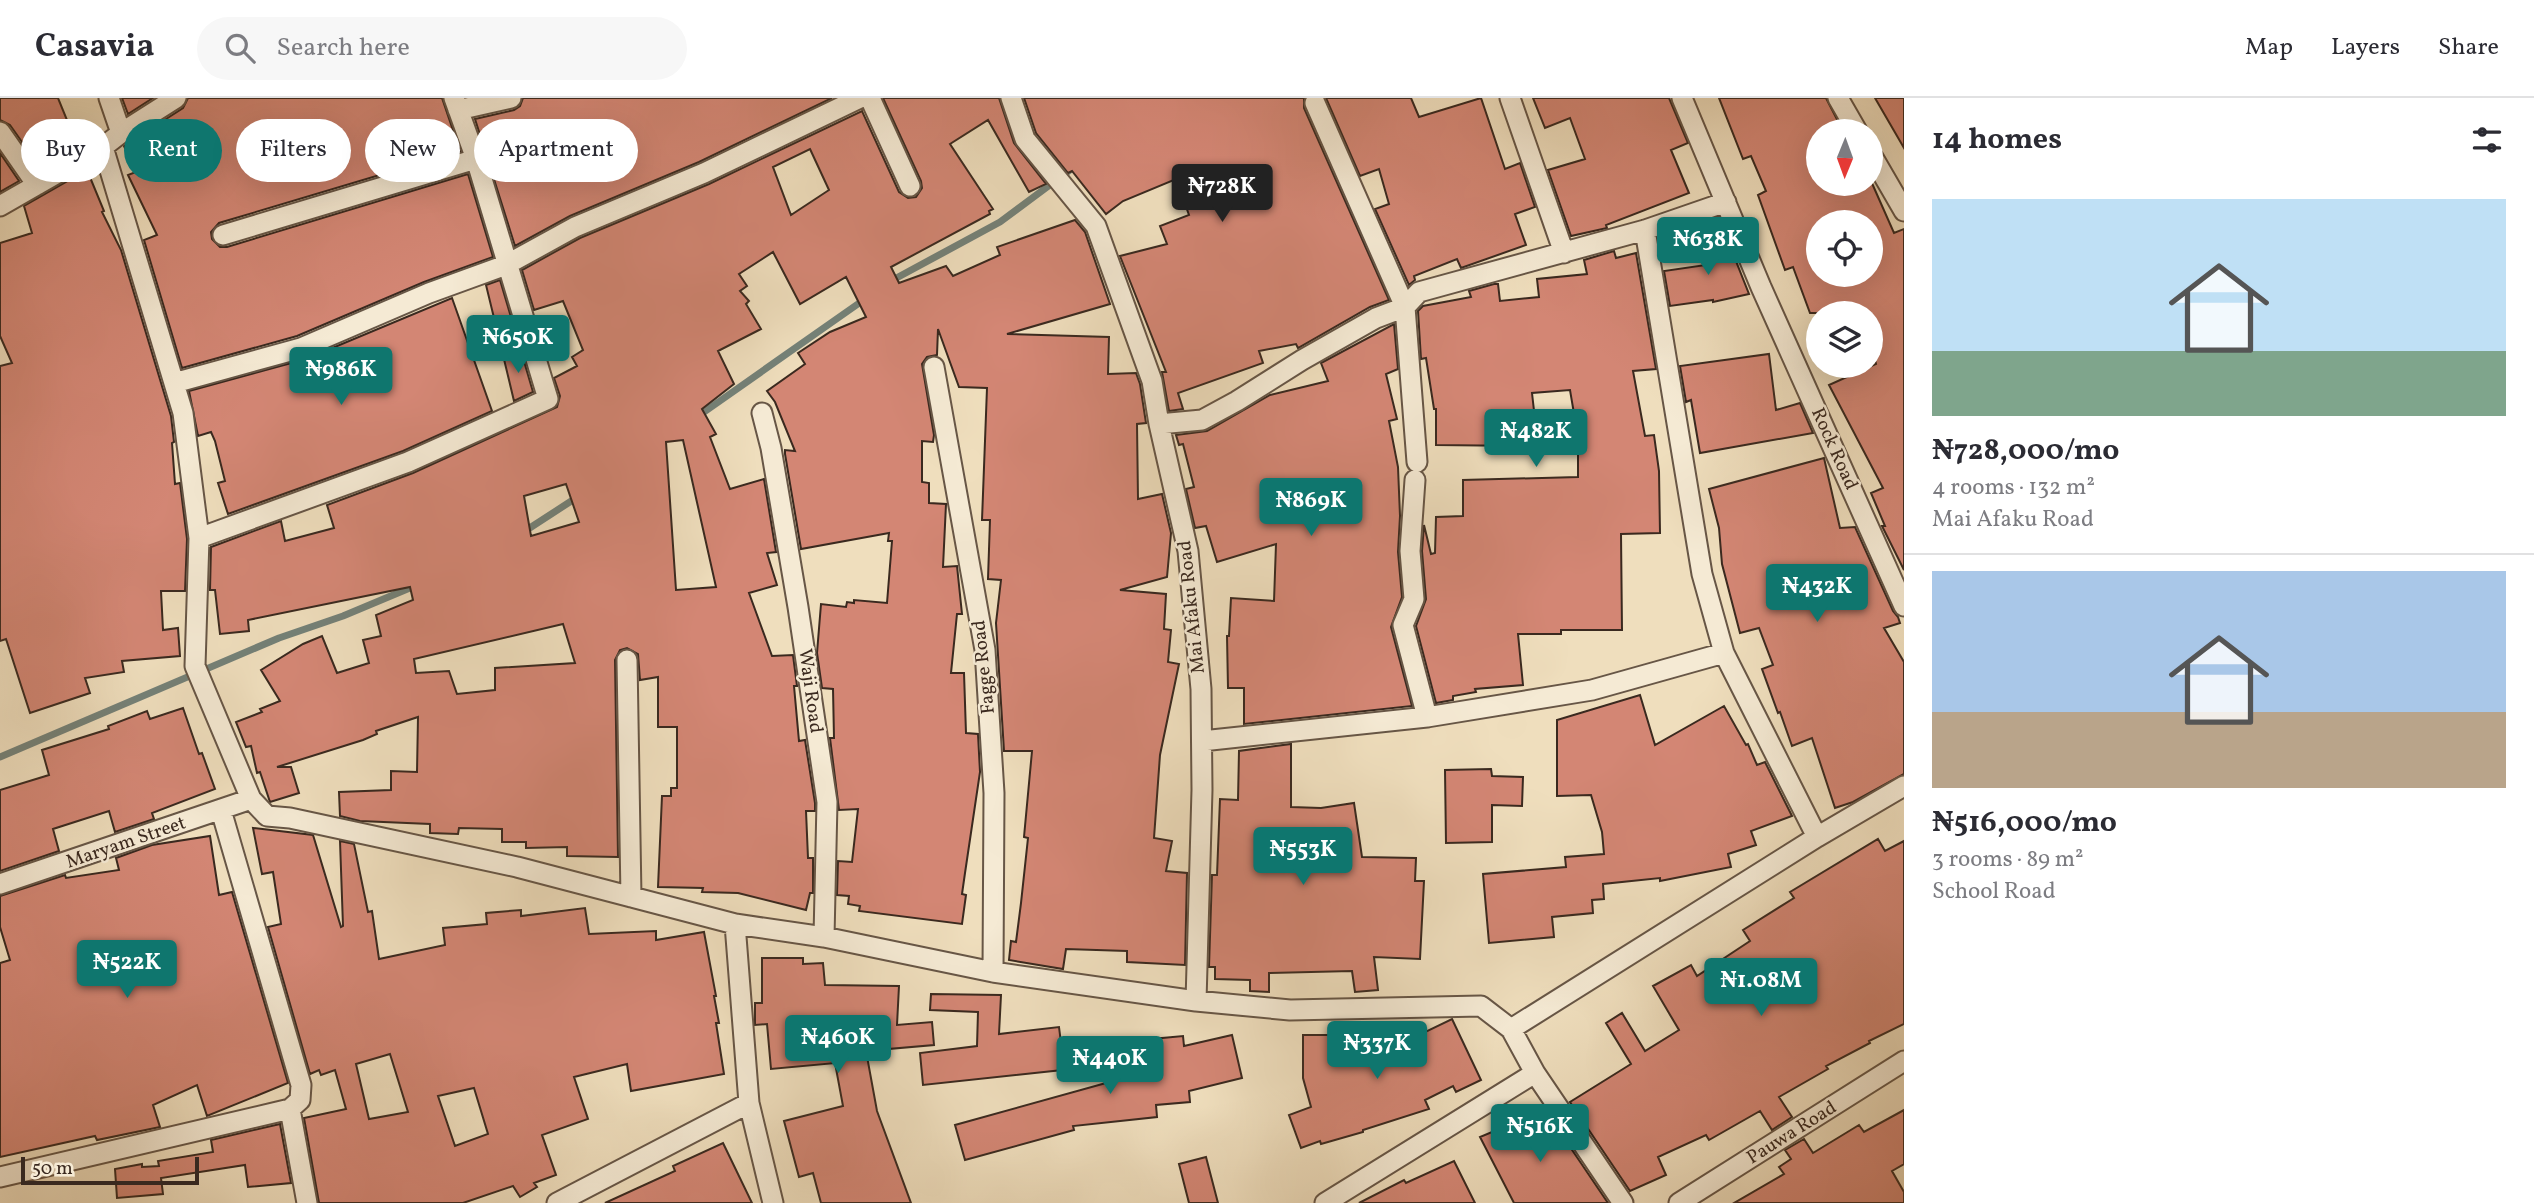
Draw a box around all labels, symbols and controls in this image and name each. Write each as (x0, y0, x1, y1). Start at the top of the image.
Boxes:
search box (197, 17, 687, 80)
text: Casavia (35, 25, 155, 71)
icon: search (221, 29, 259, 67)
text: Search here (277, 30, 410, 66)
text: Map (2245, 31, 2293, 65)
text: Layers (2331, 31, 2400, 65)
text: Share (2438, 31, 2499, 65)
chip: Buy (21, 119, 110, 182)
chip: Rent (124, 119, 222, 182)
chip: Filters (236, 119, 351, 182)
chip: New (365, 119, 460, 182)
chip: Apartment (474, 119, 638, 182)
north arrow (1806, 119, 1883, 196)
map controls (1806, 119, 1883, 378)
text: 14 homes (1932, 119, 2062, 161)
icon: filters (2468, 121, 2506, 159)
pin: ₦728K (1173, 164, 1271, 224)
text: ₦728K (1188, 171, 1256, 203)
button: locate (1806, 210, 1883, 287)
pin: ₦638K (1659, 218, 1757, 277)
text: ₦638K (1673, 224, 1743, 256)
icon: home (2156, 245, 2282, 371)
button: layers (1806, 301, 1883, 378)
pin: ₦650K (469, 316, 567, 375)
text: ₦650K (483, 322, 554, 354)
pin: ₦986K (292, 348, 390, 407)
text: ₦986K (305, 354, 377, 386)
street label: Rock Road (1804, 404, 1864, 494)
pin: ₦482K (1487, 410, 1585, 469)
text: ₦482K (1500, 416, 1572, 448)
text: ₦728,000/mo (1932, 430, 2119, 472)
text: 4 rooms · 132 m² (1932, 472, 2095, 504)
pin: ₦869K (1262, 478, 1360, 538)
text: ₦869K (1275, 485, 1347, 517)
text: Mai Afaku Road (1932, 504, 2094, 536)
street label: Mai Afaku Road (1172, 539, 1212, 675)
pin: ₦432K (1768, 564, 1866, 624)
text: ₦432K (1782, 571, 1852, 603)
icon: home (2156, 617, 2282, 743)
street label: Fagge Road (966, 619, 1002, 715)
street label: Waji Road (791, 647, 829, 735)
text: ₦516,000/mo (1932, 802, 2117, 844)
street label: Maryam Street (63, 810, 190, 876)
pin: ₦553K (1254, 828, 1352, 887)
text: ₦553K (1269, 834, 1337, 866)
text: 3 rooms · 89 m² (1932, 844, 2084, 876)
text: School Road (1932, 876, 2056, 908)
pin: ₦522K (78, 940, 176, 1000)
text: ₦522K (93, 947, 161, 979)
pin: ₦1.08M (1704, 958, 1818, 1018)
text: ₦1.08M (1720, 965, 1802, 997)
pin: ₦460K (789, 1016, 887, 1075)
pin: ₦337K (1328, 1021, 1426, 1081)
text: ₦460K (801, 1022, 875, 1054)
text: ₦337K (1343, 1028, 1411, 1060)
pin: ₦440K (1061, 1037, 1159, 1096)
text: ₦440K (1073, 1043, 1147, 1075)
street label: Pauwa Road (1742, 1095, 1842, 1171)
pin: ₦516K (1491, 1104, 1589, 1164)
text: ₦516K (1507, 1111, 1573, 1143)
scale bar (21, 1154, 200, 1186)
text: 50 m (32, 1156, 73, 1182)

